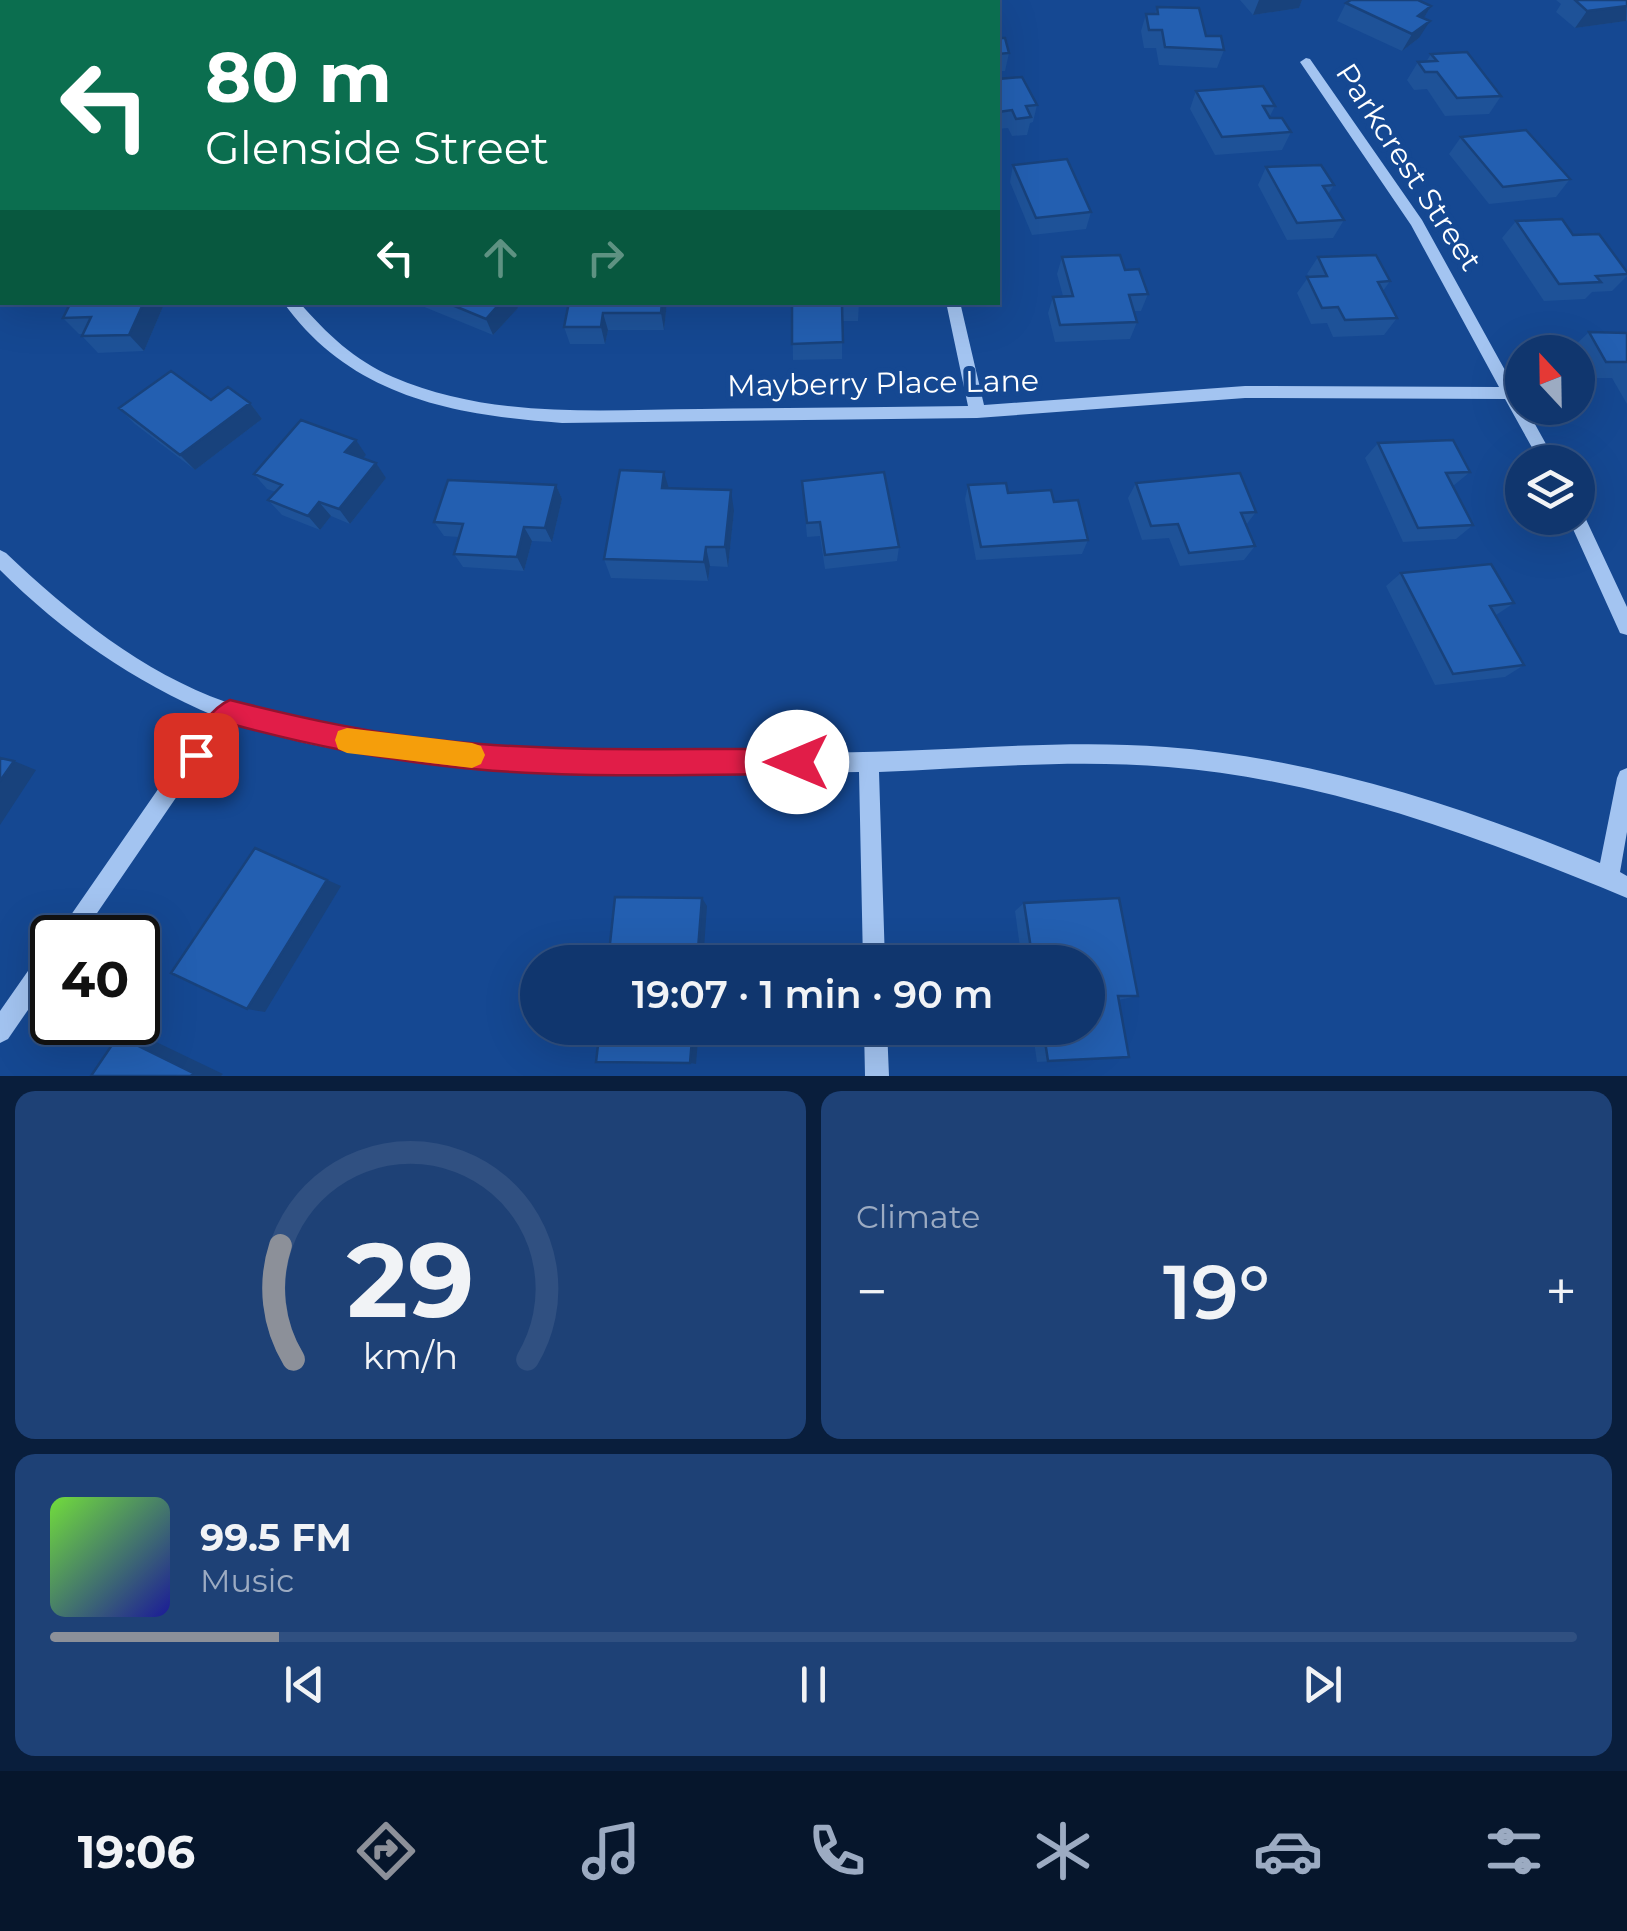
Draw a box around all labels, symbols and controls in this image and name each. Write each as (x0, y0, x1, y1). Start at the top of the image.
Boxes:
text: 80 m (205, 34, 392, 120)
icon: left (40, 40, 170, 170)
street label: Parkcrest Street (1328, 56, 1490, 278)
text: Glenside Street (205, 120, 549, 175)
icon: left (368, 230, 423, 285)
icon: ahead (473, 230, 528, 285)
icon: right (578, 230, 633, 285)
north arrow (1505, 335, 1595, 425)
map controls (1505, 335, 1595, 535)
street label: Mayberry Place Lane (727, 362, 1039, 404)
button: layers (1505, 445, 1595, 535)
position arrow (745, 710, 849, 814)
pin (154, 713, 239, 798)
icon: arrive (169, 728, 224, 783)
speed limit sign: 40 (30, 915, 160, 1045)
text: 19:07 · 1 min · 90 m (632, 971, 993, 1018)
text: Climate (856, 1197, 980, 1236)
text: 29 (347, 1216, 474, 1343)
text: 19° (1163, 1246, 1270, 1338)
text: − (856, 1258, 888, 1325)
text: + (1545, 1258, 1577, 1325)
text: km/h (363, 1334, 458, 1378)
text: 99.5 FM (200, 1514, 352, 1561)
text: Music (200, 1561, 294, 1600)
icon: previous (277, 1657, 332, 1712)
icon: pause (786, 1657, 841, 1712)
icon: next (1295, 1657, 1350, 1712)
icon: directions (351, 1816, 421, 1886)
icon: music (576, 1816, 646, 1886)
icon: phone (802, 1816, 872, 1886)
icon: climate (1028, 1816, 1098, 1886)
icon: car (1253, 1816, 1323, 1886)
icon: filters (1479, 1816, 1549, 1886)
text: 19:06 (78, 1824, 195, 1879)

